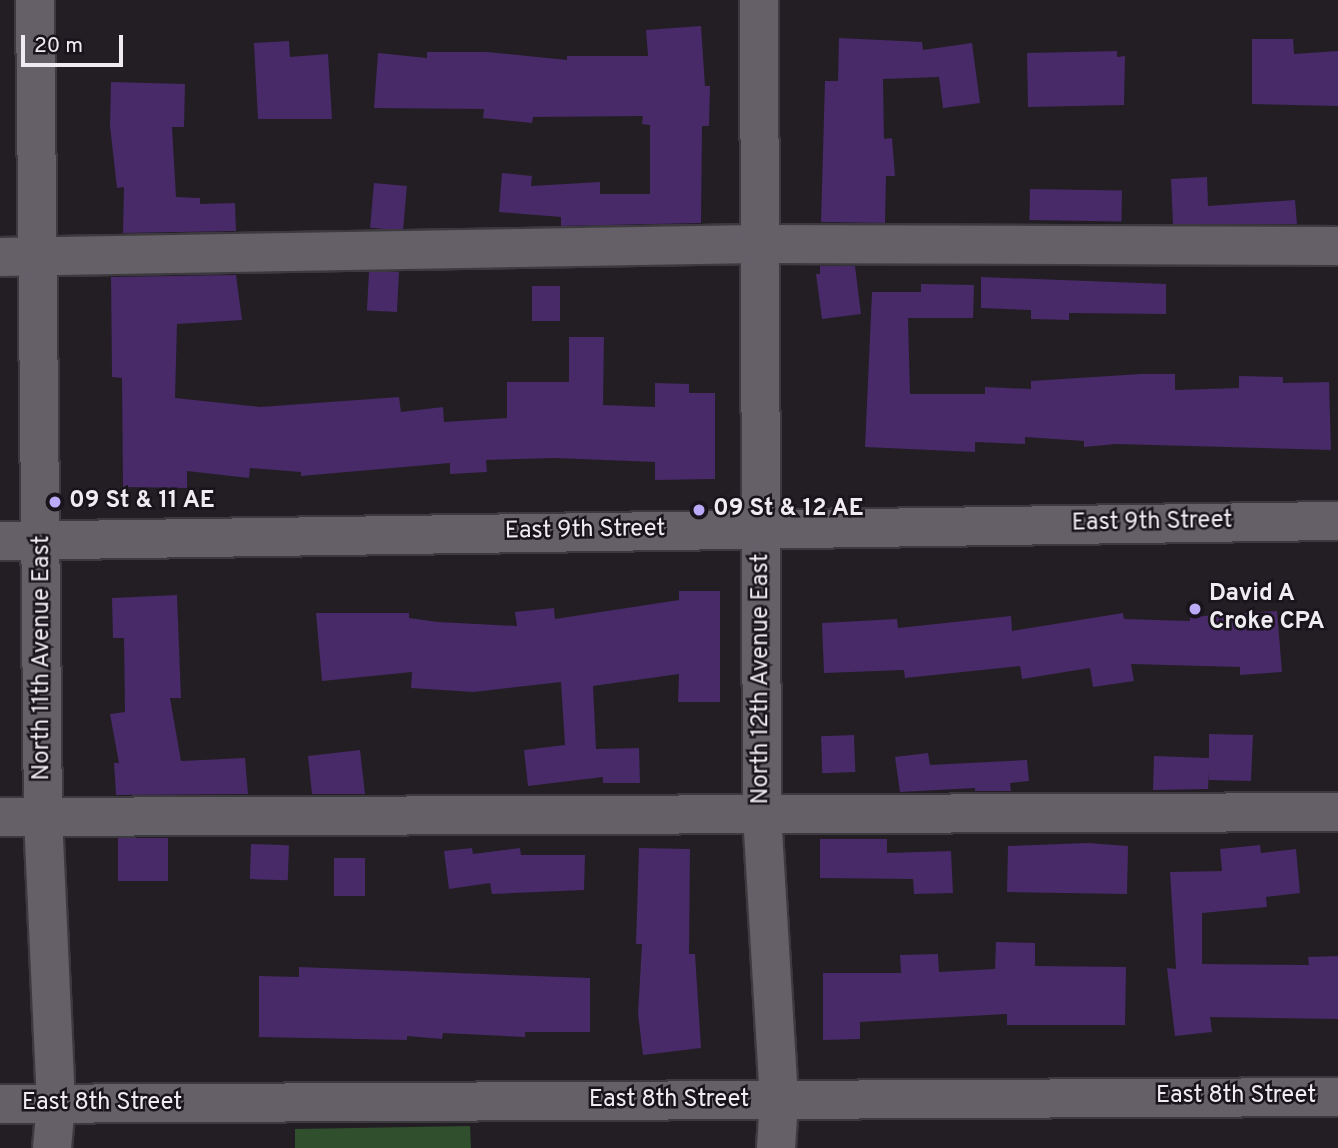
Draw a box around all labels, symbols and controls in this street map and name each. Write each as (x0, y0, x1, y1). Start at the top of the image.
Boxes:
scale bar (24, 21, 126, 65)
text: 20 m (34, 33, 83, 60)
place label: 09 St & 11 AE (69, 488, 216, 516)
marker: 09 St & 11 AE (47, 494, 63, 510)
place label: 09 St & 12 AE (713, 496, 865, 524)
marker: 09 St & 12 AE (691, 502, 707, 518)
street label: East 9th Street (1071, 507, 1233, 539)
street label: East 9th Street (504, 515, 666, 547)
street label: North 11th Avenue East (29, 535, 57, 781)
street label: North 12th Avenue East (748, 553, 776, 805)
place label: David A Croke CPA (1209, 581, 1325, 637)
marker: David A Croke CPA (1187, 601, 1203, 617)
street label: East 8th Street (1156, 1083, 1316, 1111)
street label: East 8th Street (589, 1087, 749, 1115)
street label: East 8th Street (22, 1090, 182, 1118)

